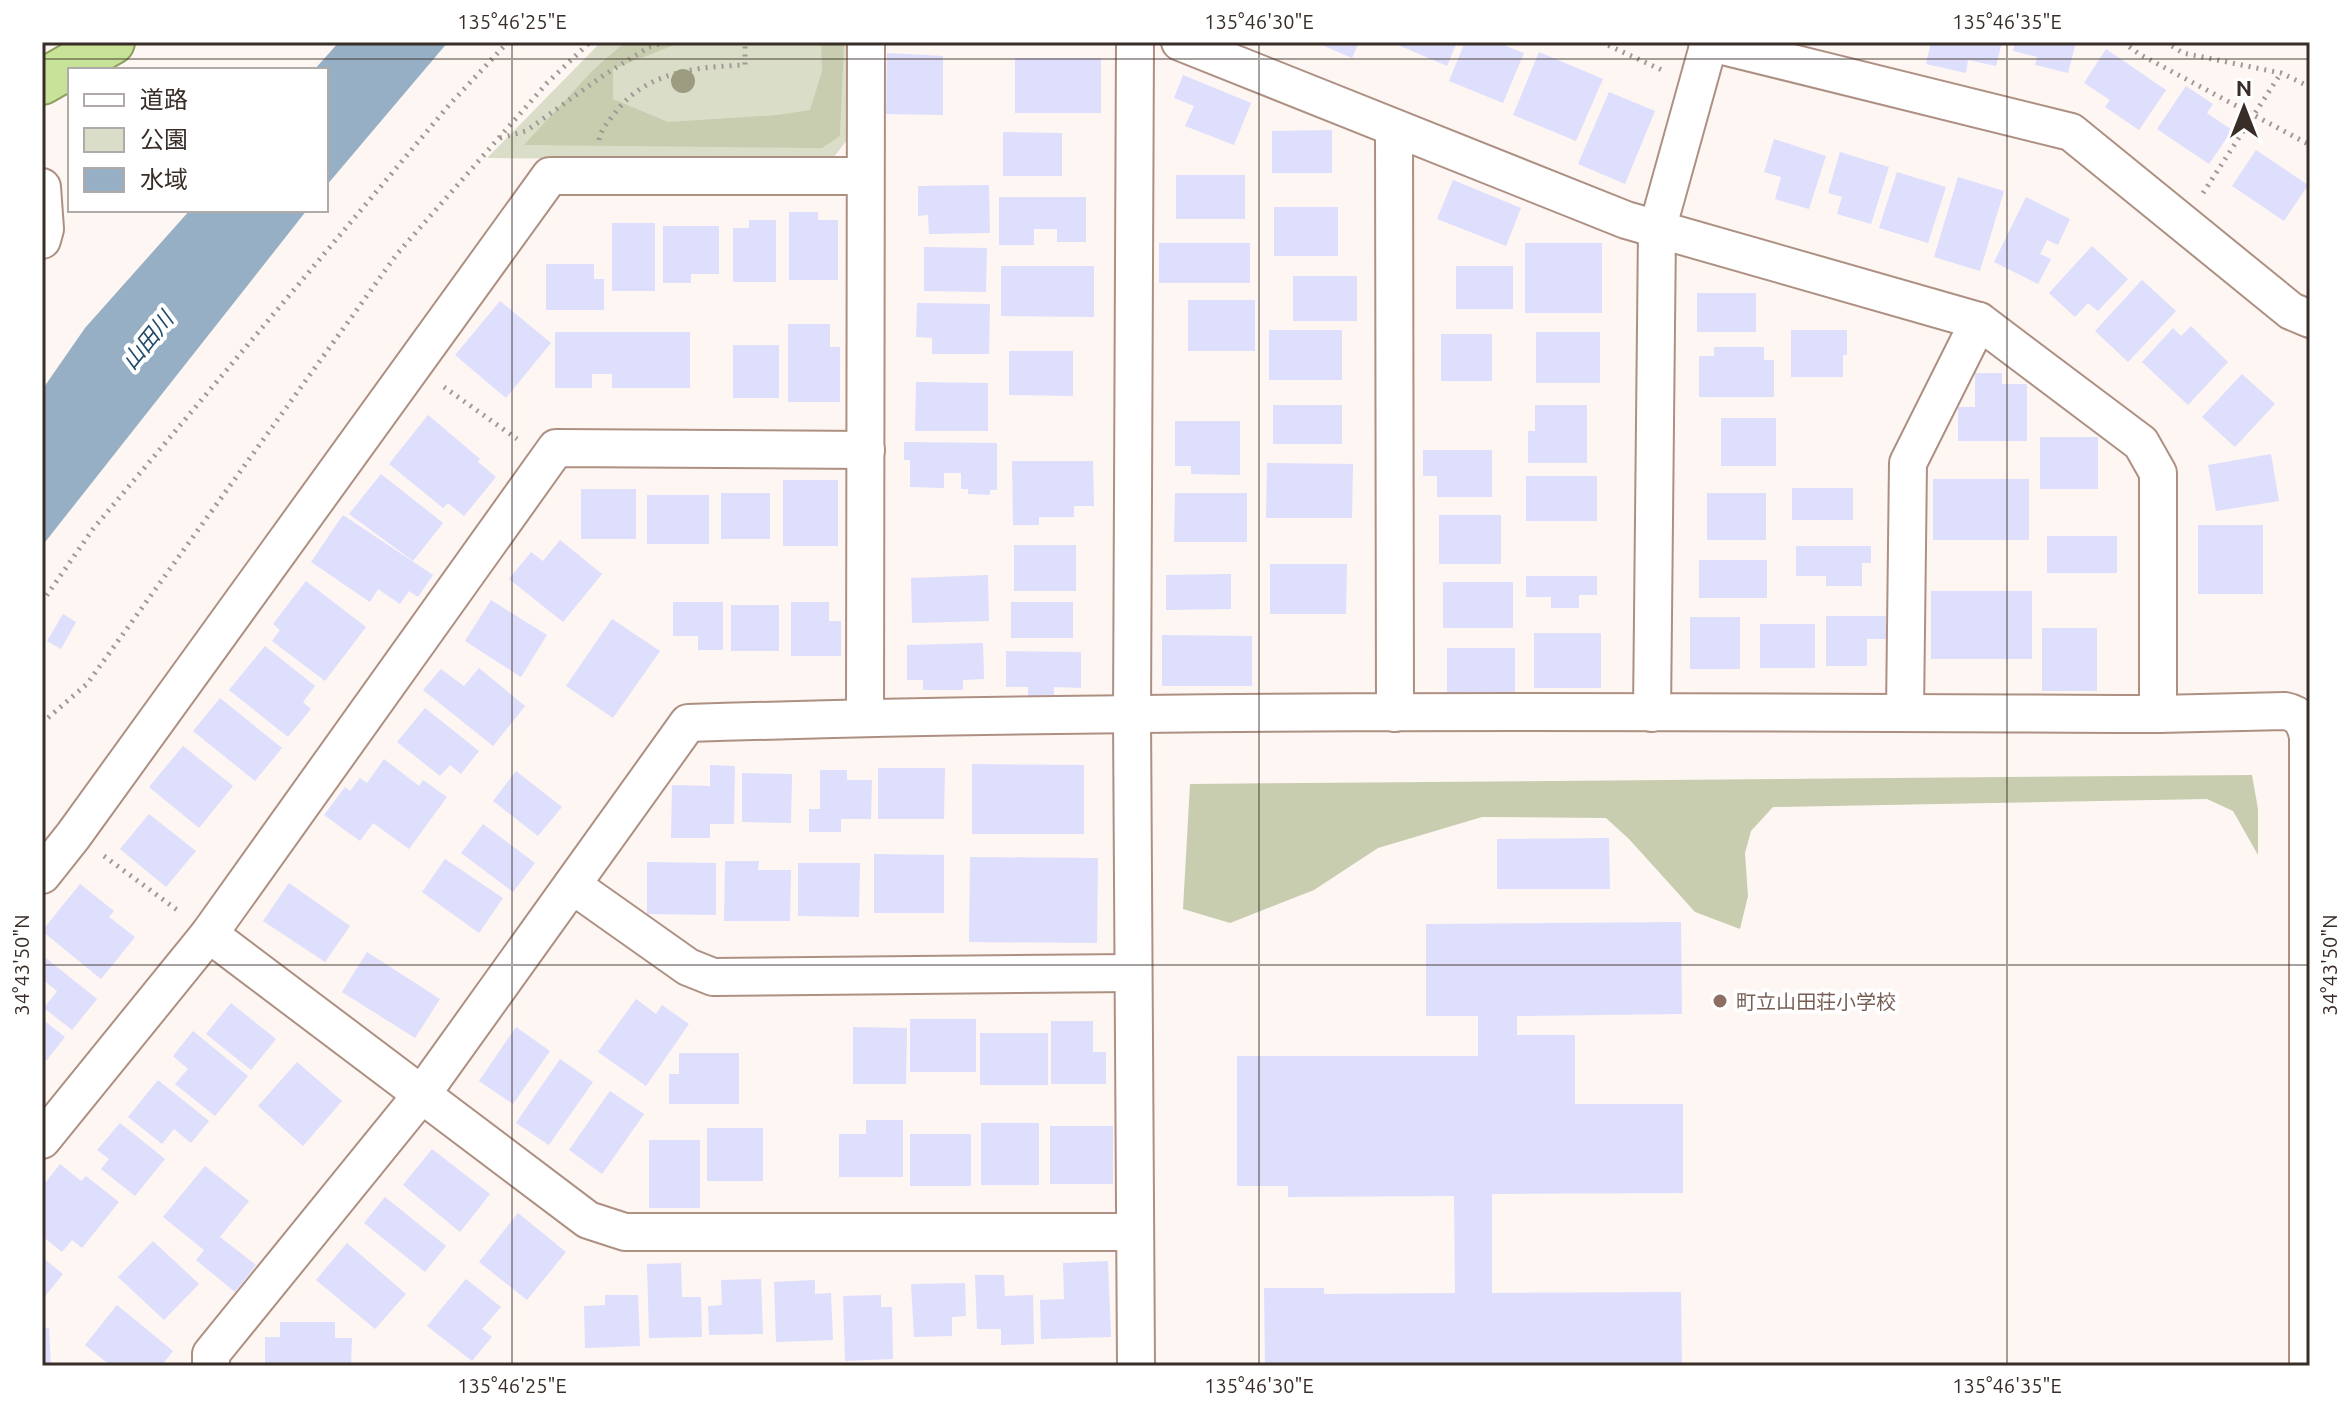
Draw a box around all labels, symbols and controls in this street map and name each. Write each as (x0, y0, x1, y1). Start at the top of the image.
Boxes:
text: 135°46'25"E (457, 10, 567, 33)
text: 135°46'30"E (1204, 10, 1314, 33)
text: 135°46'35"E (1952, 10, 2062, 33)
legend (68, 68, 328, 212)
north arrow (2204, 68, 2284, 148)
text: N (2236, 75, 2252, 100)
text: 道路 (140, 86, 188, 113)
text: 公園 (140, 126, 188, 153)
text: 水域 (140, 166, 188, 193)
water label: 山田川 (117, 305, 179, 374)
text: 34°43'50"N (10, 914, 33, 1016)
text: 34°43'50"N (2318, 914, 2341, 1016)
place label: 町立山田荘小学校 (1736, 990, 1896, 1013)
marker: 町立山田荘小学校 (1711, 992, 1729, 1010)
text: 135°46'25"E (457, 1374, 567, 1397)
text: 135°46'30"E (1204, 1374, 1314, 1397)
text: 135°46'35"E (1952, 1374, 2062, 1397)

